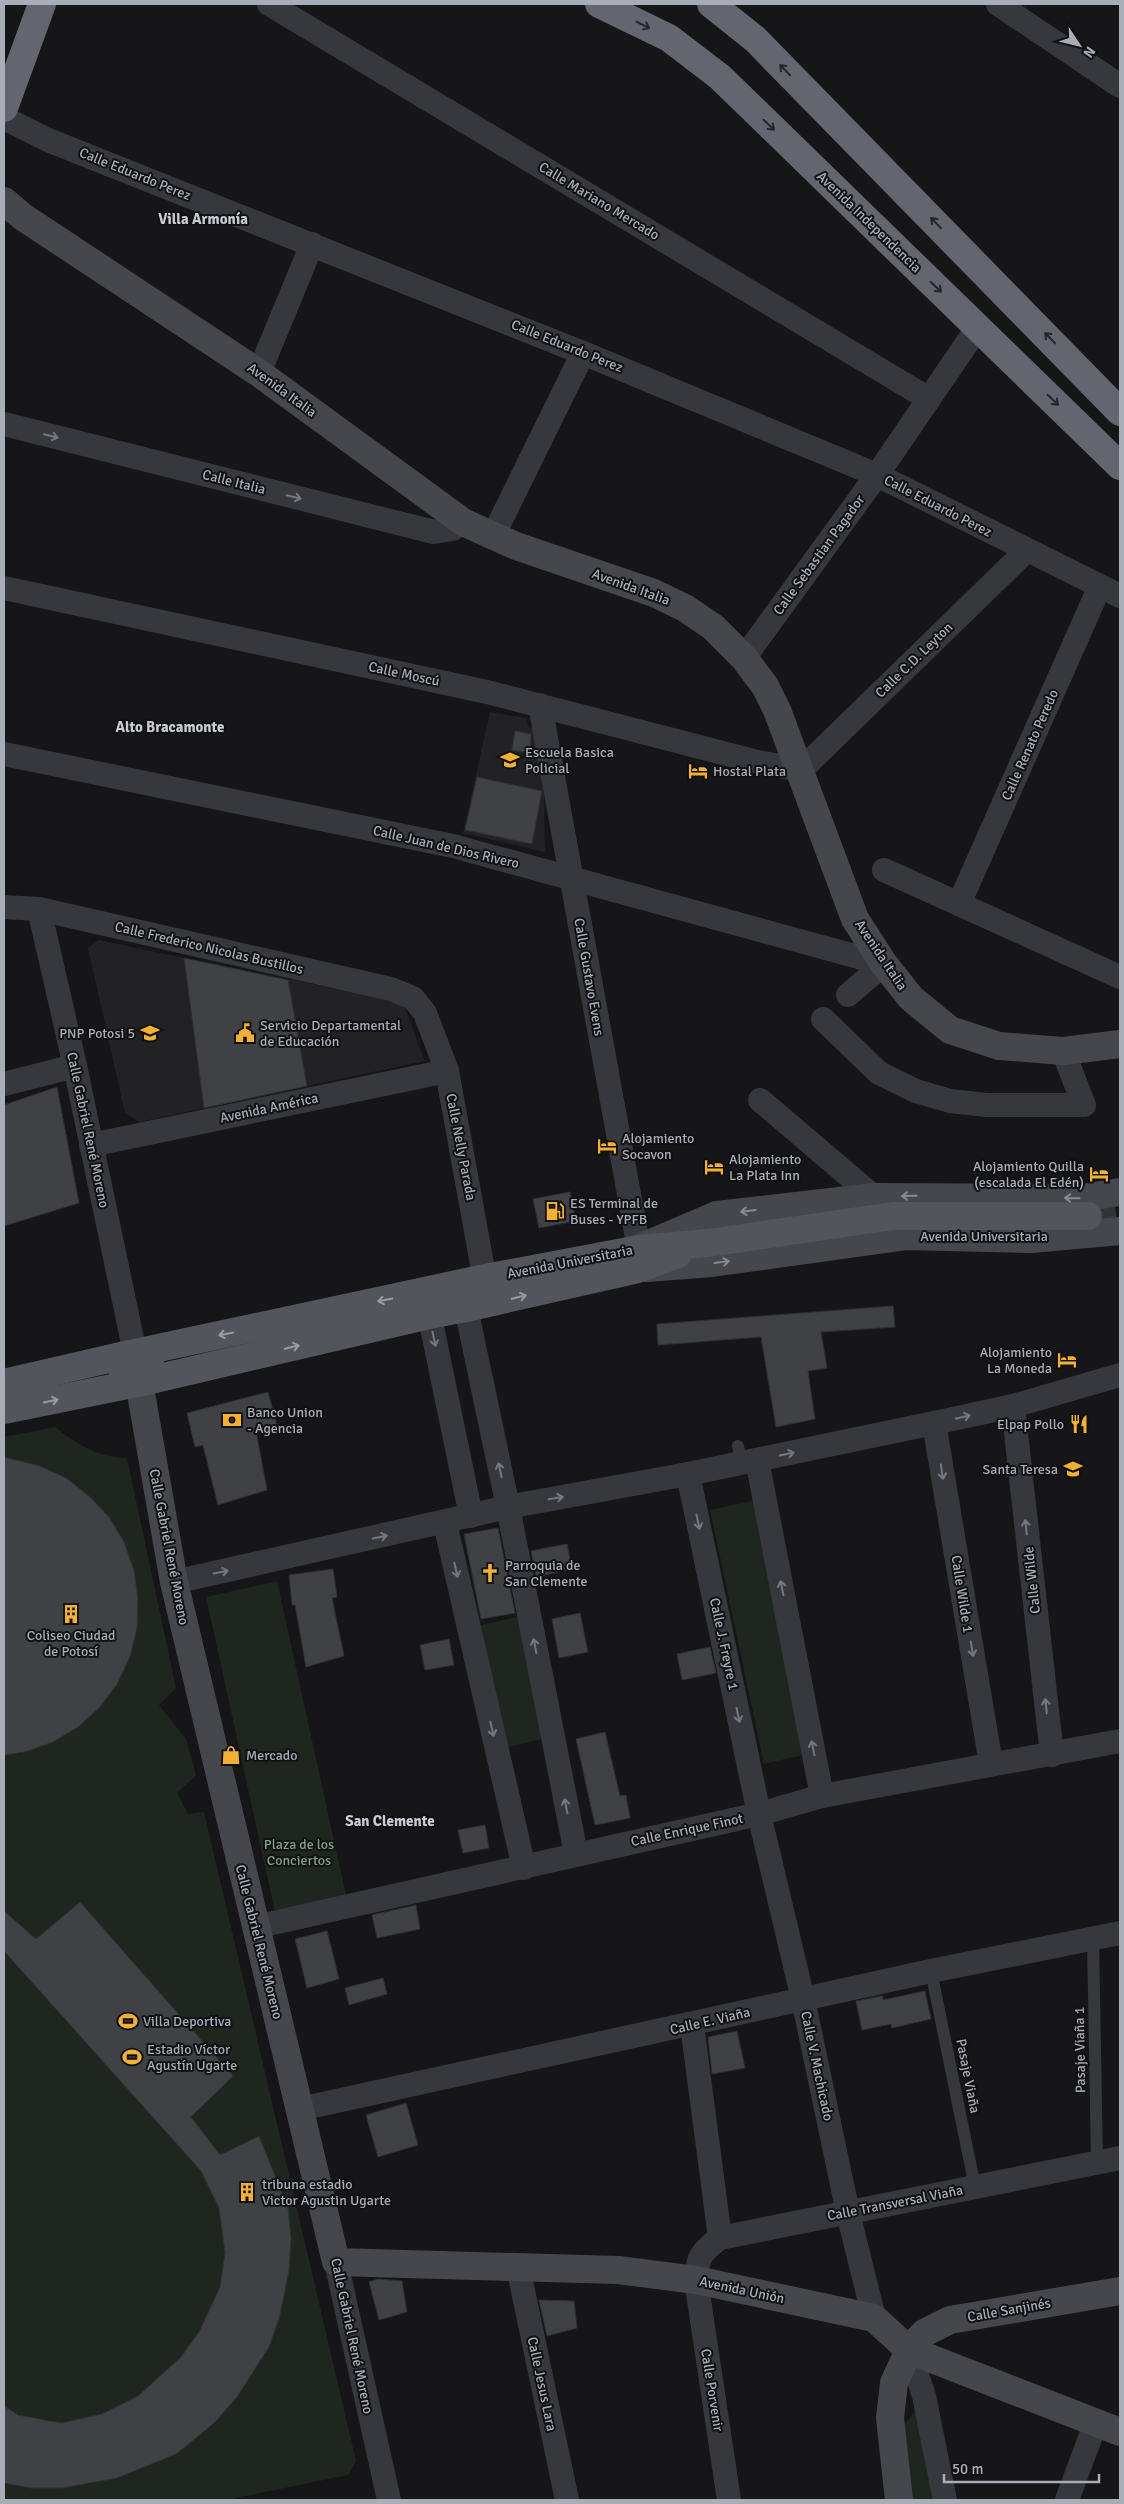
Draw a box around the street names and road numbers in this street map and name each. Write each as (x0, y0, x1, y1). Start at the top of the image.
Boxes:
street label: Calle Eduardo Perez (77, 144, 193, 204)
street label: Calle Mariano Mercado (536, 158, 662, 244)
street label: Avenida Independencia (813, 168, 925, 276)
street label: Calle Eduardo Perez (509, 316, 625, 376)
street label: Avenida Italia (244, 359, 320, 421)
street label: Calle Italia (201, 466, 267, 498)
street label: Calle Eduardo Perez (881, 471, 995, 541)
street label: Calle Sebastian Pagador (770, 491, 869, 618)
street label: Avenida Italia (590, 565, 672, 609)
street label: Calle C.D. Leyton (872, 619, 956, 701)
street label: Calle Moscú (367, 658, 441, 690)
street label: Calle Renato Peredo (998, 687, 1062, 803)
street label: Calle Juan de Dios Rivero (371, 822, 521, 872)
street label: Avenida Italia (851, 916, 911, 994)
street label: Calle Gustavo Evens (570, 917, 608, 1037)
street label: Calle Frederico Nicolas Bustillos (113, 918, 305, 978)
street label: Calle Gabriel René Moreno (63, 1051, 113, 1209)
street label: Avenida América (218, 1089, 320, 1127)
street label: Calle Nelly Parada (442, 1092, 480, 1202)
street label: Avenida Universitaria (920, 1228, 1048, 1245)
street label: Avenida Universitaria (506, 1241, 634, 1283)
street label: Calle Gabriel René Moreno (146, 1467, 192, 1627)
street label: Calle Wilde (1020, 1545, 1044, 1615)
street label: Calle Wilde 1 (947, 1554, 977, 1634)
street label: Calle J. Freyre 1 (706, 1596, 742, 1692)
street label: Calle Enrique Finot (629, 1810, 745, 1850)
street label: Calle Gabriel René Moreno (232, 1863, 286, 2021)
street label: Calle E. Viaña (668, 2004, 752, 2038)
street label: Pasaje Viaña 1 (1071, 2007, 1089, 2093)
street label: Calle V. Machicado (797, 2010, 837, 2122)
street label: Pasaje Viaña (952, 2037, 984, 2115)
street label: Calle Transversal Viaña (826, 2181, 964, 2225)
street label: Calle Gabriel René Moreno (327, 2257, 377, 2415)
street label: Avenida Unión (698, 2273, 786, 2307)
street label: Calle Sanjinés (966, 2294, 1052, 2326)
street label: Calle Jesus Lara (524, 2335, 560, 2433)
street label: Calle Porvenir (697, 2347, 727, 2433)

